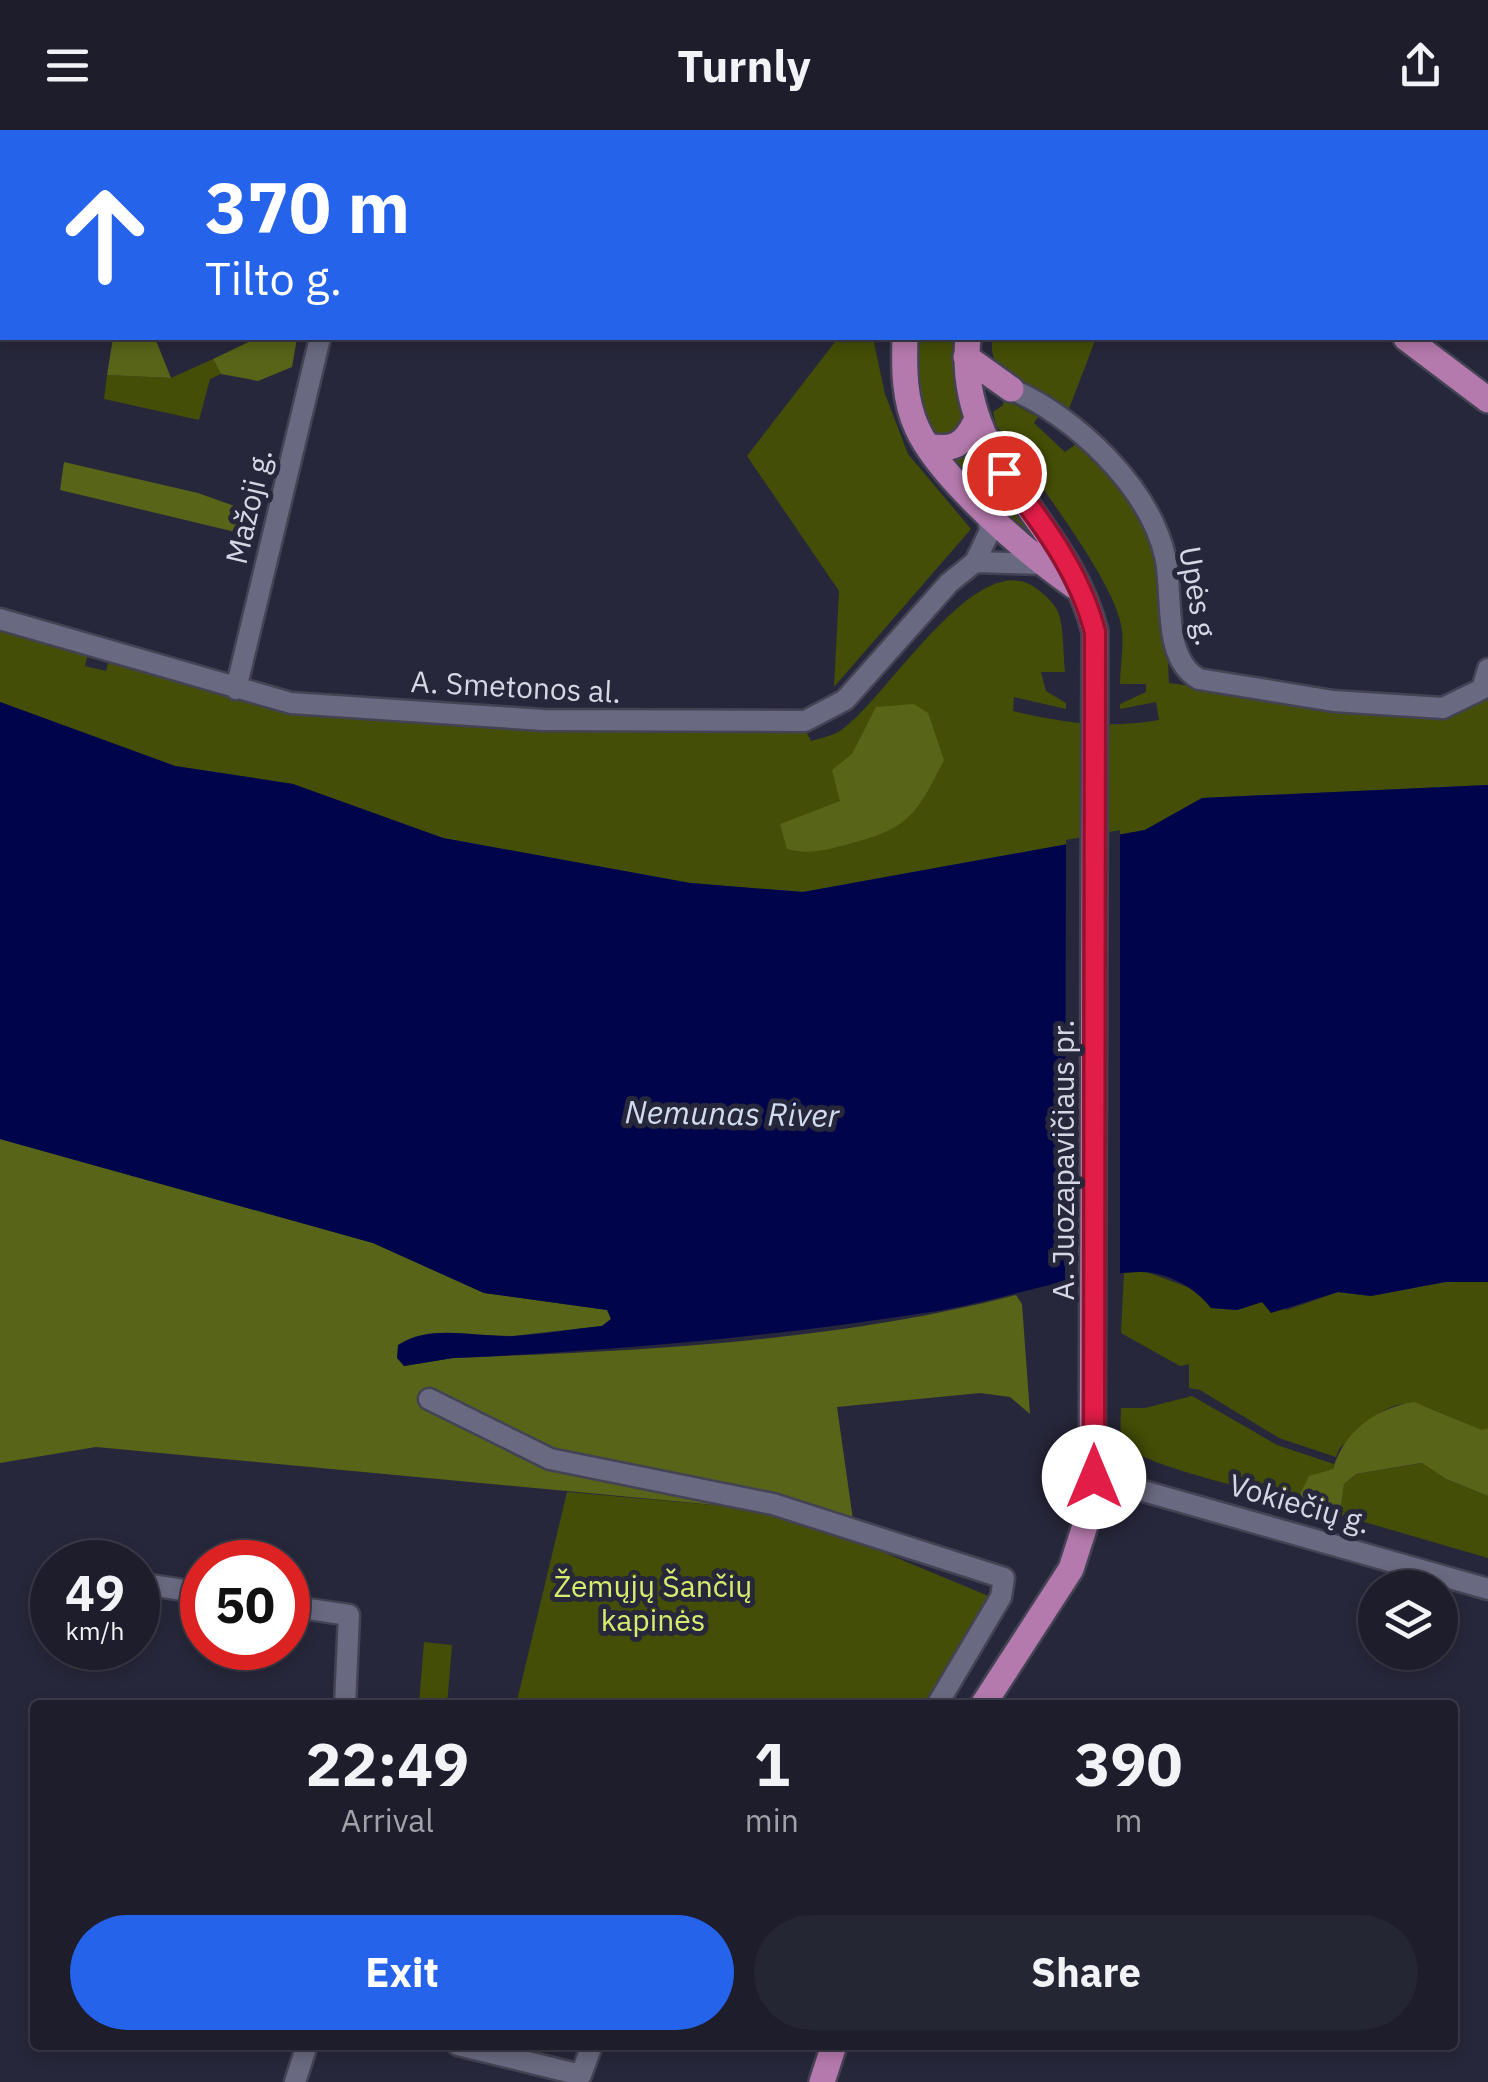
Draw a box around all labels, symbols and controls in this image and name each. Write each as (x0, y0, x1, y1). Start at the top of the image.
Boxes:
text: Turnly (677, 36, 811, 94)
icon: menu (40, 38, 95, 93)
icon: share (1393, 38, 1448, 93)
text: 370 m (205, 161, 410, 252)
icon: ahead (40, 170, 170, 300)
text: Tilto g. (205, 249, 342, 307)
pin (962, 431, 1047, 516)
street label: Mažoji g. (216, 444, 280, 568)
icon: arrive (977, 446, 1032, 501)
street label: Upės g. (1171, 543, 1227, 649)
street label: A. Smetonos al. (410, 661, 622, 711)
street label: A. Juozapavičiaus pr. (1043, 1020, 1082, 1300)
water label: Nemunas River (624, 1090, 841, 1136)
position arrow (1042, 1425, 1146, 1529)
street label: Vokiečių g. (1225, 1464, 1375, 1542)
speed limit sign: 50 (180, 1540, 310, 1670)
text: 49 (65, 1560, 125, 1625)
park label: Žemųjų Šančių kapinės (554, 1566, 752, 1639)
map controls (1358, 1570, 1458, 1670)
button: layers (1358, 1570, 1458, 1670)
text: km/h (66, 1614, 124, 1647)
text: 22:49 (306, 1724, 469, 1803)
text: 1 (754, 1724, 790, 1803)
text: 390 (1074, 1724, 1182, 1803)
text: Arrival (341, 1799, 434, 1841)
text: min (745, 1799, 799, 1841)
text: m (1115, 1799, 1142, 1841)
button: Exit (70, 1915, 734, 2030)
button: Share (754, 1915, 1418, 2030)

